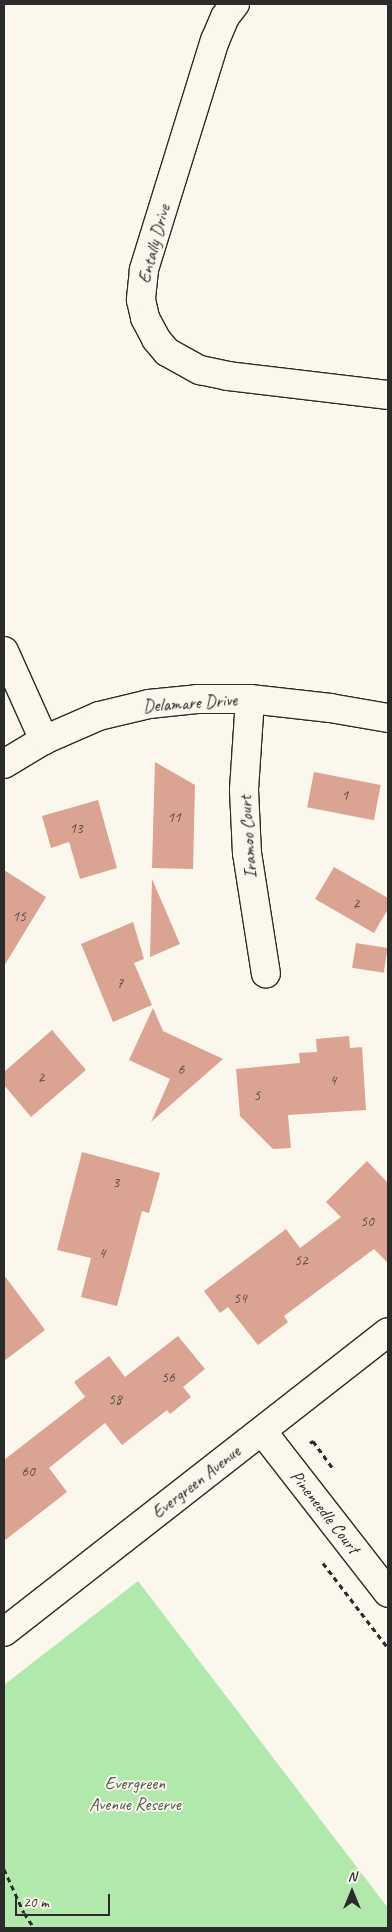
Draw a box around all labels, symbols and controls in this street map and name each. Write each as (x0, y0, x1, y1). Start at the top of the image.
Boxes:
street label: Entally Drive (133, 202, 175, 286)
street label: Delamare Drive (142, 689, 238, 717)
house number: 1 (342, 787, 348, 805)
street label: Iramoo Court (234, 795, 262, 879)
house number: 11 (167, 809, 181, 827)
house number: 13 (69, 820, 83, 838)
house number: 2 (353, 895, 359, 913)
house number: 15 (12, 908, 26, 926)
house number: 7 (117, 975, 123, 993)
house number: 6 (178, 1061, 184, 1079)
house number: 2 (38, 1069, 44, 1087)
house number: 4 (330, 1072, 336, 1090)
house number: 5 (254, 1087, 260, 1105)
house number: 3 (113, 1174, 119, 1192)
house number: 50 (360, 1213, 374, 1231)
house number: 4 (99, 1245, 105, 1263)
house number: 52 (294, 1252, 308, 1270)
house number: 54 (233, 1290, 247, 1308)
house number: 56 (161, 1369, 175, 1387)
house number: 58 (108, 1391, 122, 1409)
street label: Evergreen Avenue (148, 1441, 244, 1523)
house number: 60 (21, 1463, 35, 1481)
street label: Pineneedle Court (286, 1466, 364, 1558)
park label: Evergreen Avenue Reserve (89, 1773, 181, 1816)
north arrow (327, 1867, 377, 1917)
text: N (348, 1868, 356, 1885)
scale bar (18, 1884, 112, 1916)
text: 20 m (23, 1893, 49, 1912)

